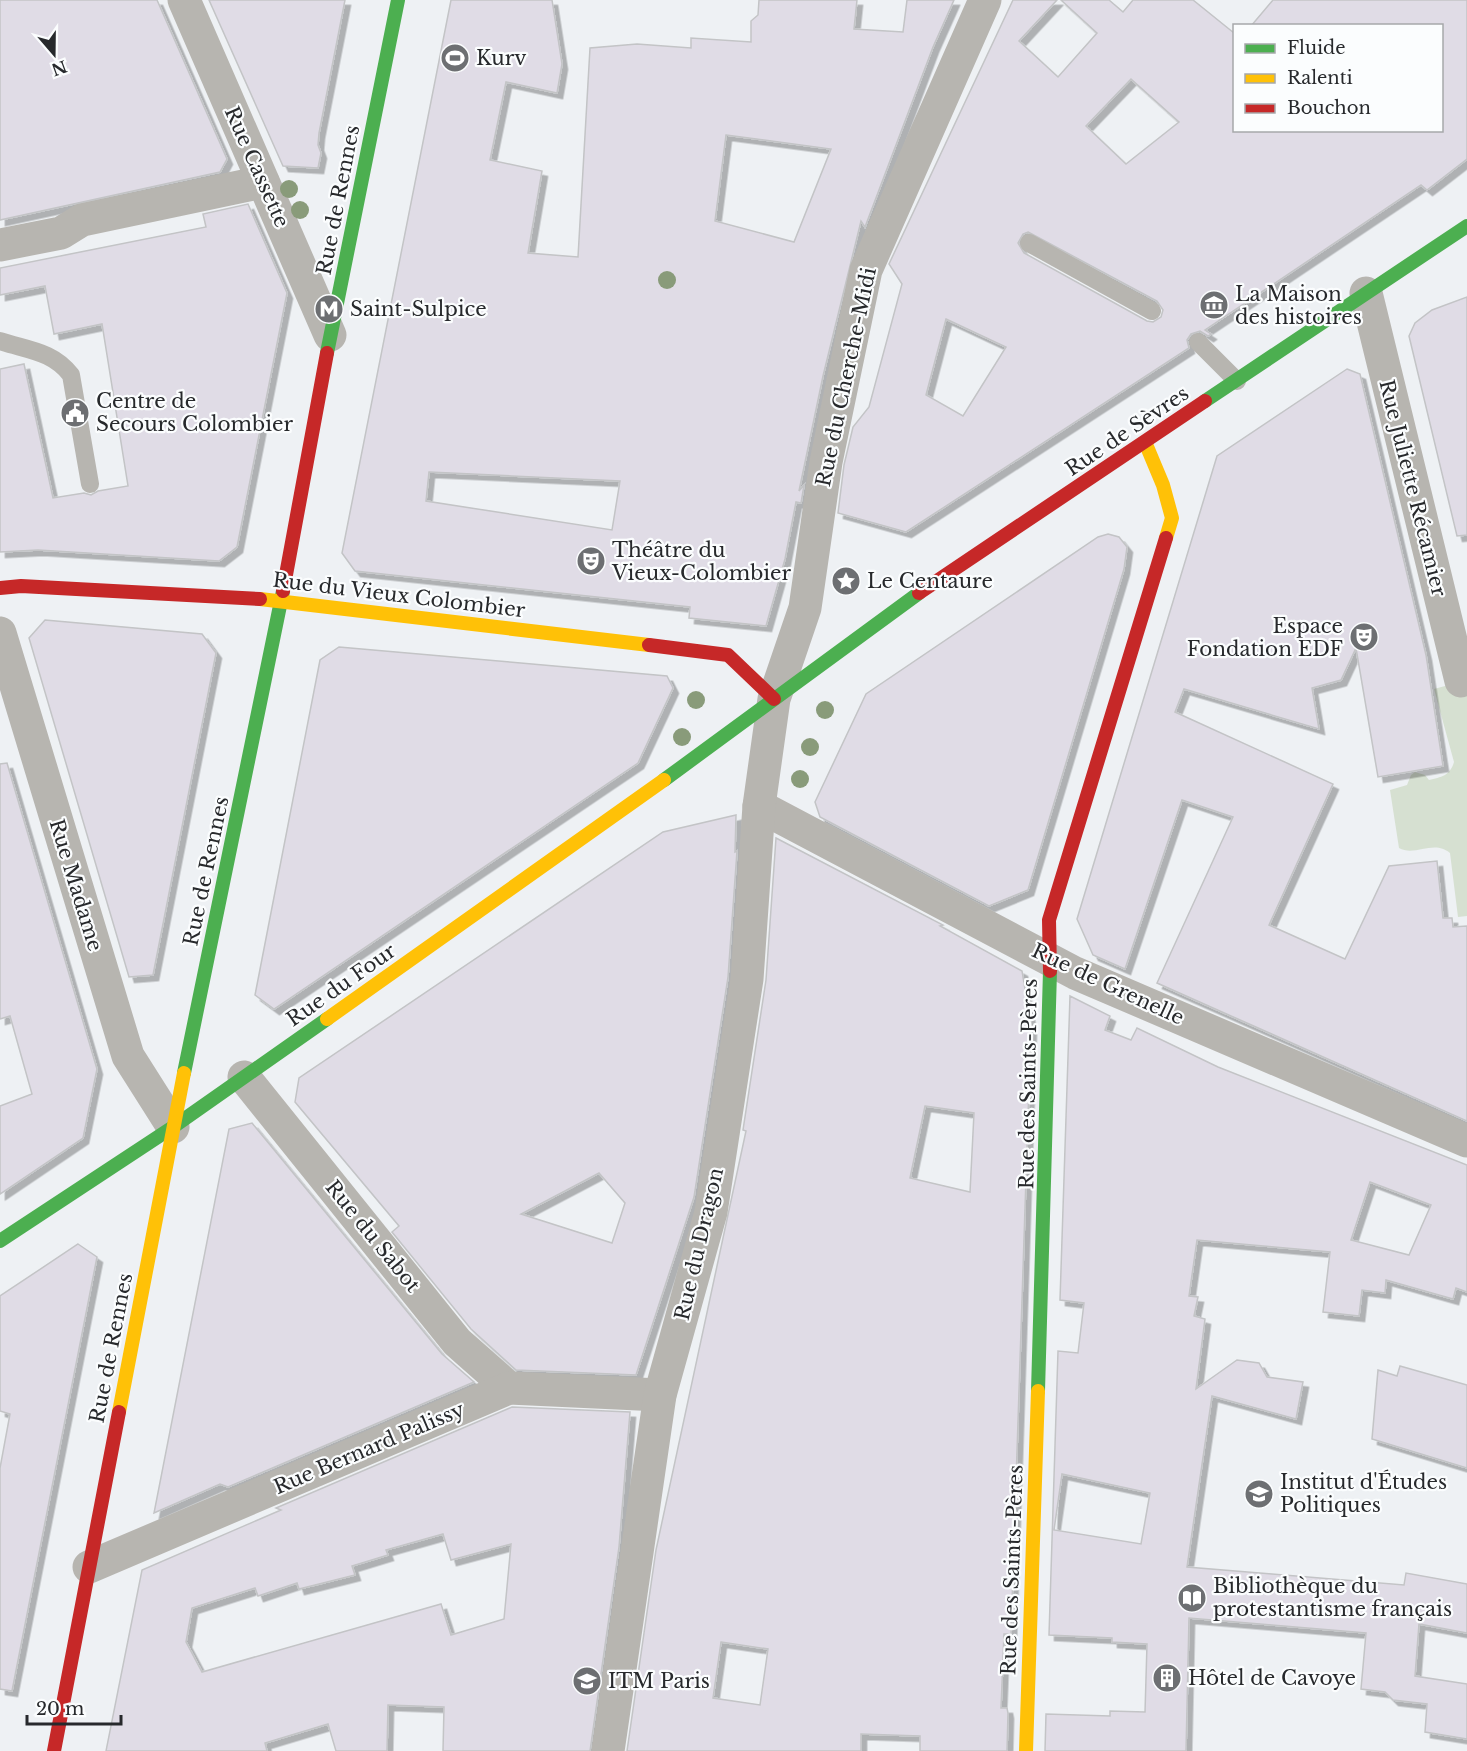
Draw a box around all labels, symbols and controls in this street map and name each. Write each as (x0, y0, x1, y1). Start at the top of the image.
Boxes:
north arrow (24, 24, 84, 84)
legend (1233, 24, 1443, 132)
text: Fluide (1287, 37, 1346, 59)
sports icon: Kurv (439, 42, 471, 74)
place label: Kurv (476, 46, 527, 70)
text: N (49, 56, 70, 80)
text: Ralenti (1287, 67, 1353, 89)
text: Bouchon (1287, 97, 1371, 119)
street label: Rue Cassette (220, 103, 294, 231)
street label: Rue de Rennes (312, 123, 364, 277)
street label: Rue du Cherche-Midi (811, 265, 881, 489)
place label: La Maison des histoires (1235, 282, 1362, 329)
museum icon: La Maison des histoires (1198, 289, 1230, 321)
metro station icon: Saint-Sulpice (313, 293, 345, 325)
place label: Saint-Sulpice (350, 297, 487, 321)
street label: Rue Juliette Récamier (1374, 377, 1452, 599)
street label: Rue de Sèvres (1061, 381, 1193, 481)
place label: Centre de Secours Colombier (96, 389, 293, 436)
public building icon: Centre de Secours Colombier (59, 397, 91, 429)
place label: Théâtre du Vieux-Colombier (611, 538, 792, 585)
theatre icon: Théâtre du Vieux-Colombier (575, 545, 607, 577)
place icon: Le Centaure (830, 565, 862, 597)
street label: Rue du Vieux Colombier (271, 568, 527, 622)
place label: Le Centaure (867, 569, 993, 593)
place label: Espace Fondation EDF (1187, 614, 1343, 661)
theatre icon: Espace Fondation EDF (1348, 621, 1380, 653)
street label: Rue de Rennes (178, 794, 234, 948)
street label: Rue Madame (45, 816, 107, 954)
street label: Rue du Four (282, 938, 401, 1031)
street label: Rue de Grenelle (1028, 938, 1188, 1030)
street label: Rue des Saints-Pères (1014, 978, 1042, 1190)
street label: Rue du Dragon (670, 1165, 728, 1323)
street label: Rue du Sabot (321, 1175, 426, 1297)
street label: Rue de Rennes (85, 1271, 137, 1425)
street label: Rue Bernard Palissy (270, 1397, 468, 1499)
street label: Rue des Saints-Pères (996, 1464, 1028, 1676)
place label: Institut d'Études Politiques (1280, 1469, 1447, 1517)
school or university icon: Institut d'Études Politiques (1243, 1478, 1275, 1510)
place label: Bibliothèque du protestantisme français (1213, 1574, 1452, 1621)
library icon: Bibliothèque du protestantisme français (1176, 1582, 1208, 1614)
building icon: Hôtel de Cavoye (1151, 1662, 1183, 1694)
school or university icon: ITM Paris (571, 1665, 603, 1697)
place label: Hôtel de Cavoye (1188, 1666, 1356, 1690)
place label: ITM Paris (608, 1669, 710, 1693)
scale bar (27, 1688, 122, 1726)
text: 20 m (36, 1698, 84, 1720)

